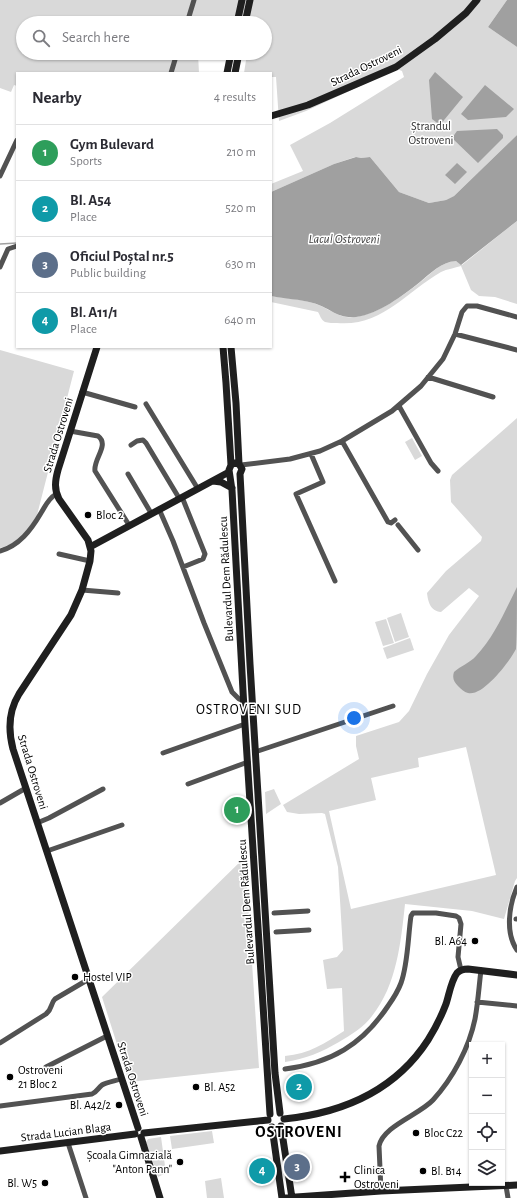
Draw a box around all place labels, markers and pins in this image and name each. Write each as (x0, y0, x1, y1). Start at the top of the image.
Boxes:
place label: Bloc 2 (96, 509, 124, 521)
marker: Bloc 2 (83, 510, 93, 520)
pin: 1 (224, 795, 250, 825)
place label: Bl. A64 (435, 935, 467, 947)
marker: Bl. A64 (470, 936, 480, 946)
place label: Hostel VIP (83, 971, 132, 983)
marker: Hostel VIP (70, 972, 80, 982)
place label: Ostroveni 21 Bloc 2 (18, 1064, 63, 1090)
marker: Ostroveni 21 Bloc 2 (5, 1072, 15, 1082)
pin: 2 (286, 1072, 312, 1102)
place label: Bl. A52 (204, 1081, 236, 1093)
marker: Bl. A52 (191, 1082, 201, 1092)
place label: Bl. A42/2 (70, 1099, 112, 1111)
marker: Bl. A42/2 (114, 1100, 124, 1110)
place label: Bloc C22 (424, 1127, 464, 1139)
marker: Bloc C22 (411, 1128, 421, 1138)
place label: Școala Gimnazială "Anton Pann" (87, 1149, 172, 1175)
pin: 3 (284, 1152, 310, 1182)
pin: 4 (249, 1156, 275, 1186)
marker: Școala Gimnazială "Anton Pann" (175, 1157, 185, 1167)
place label: Clinica Ostroveni (354, 1164, 399, 1190)
place label: Bl. B14 (431, 1165, 462, 1177)
marker: Bl. B14 (418, 1166, 428, 1176)
marker: Clinica Ostroveni (339, 1171, 351, 1183)
place label: Bl. W5 (7, 1177, 37, 1189)
marker: Bl. W5 (40, 1178, 50, 1188)

